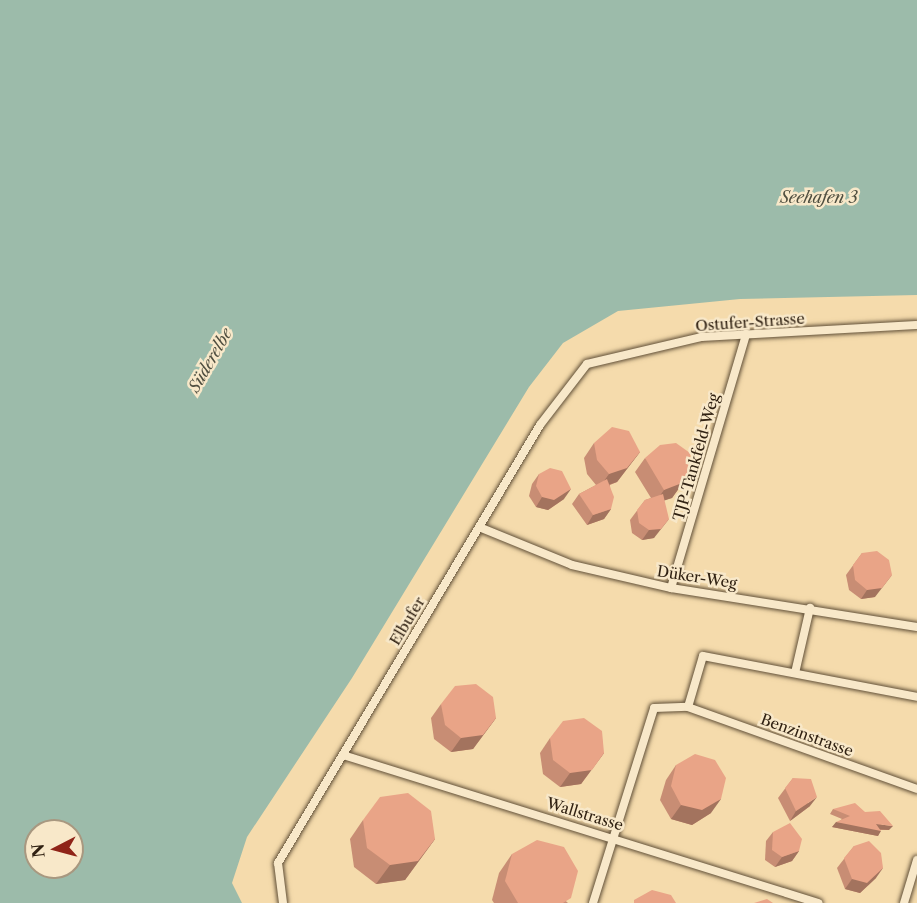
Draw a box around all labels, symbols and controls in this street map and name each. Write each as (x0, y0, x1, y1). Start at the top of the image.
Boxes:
water label: Seehafen 3 (780, 187, 858, 207)
street label: Ostufer-Strasse (695, 309, 805, 335)
water label: Süderelbe (184, 325, 236, 395)
street label: TJP-Tankfeld-Weg (669, 391, 723, 523)
street label: Düker-Weg (656, 562, 738, 592)
street label: Elbufer (386, 594, 428, 648)
street label: Benzinstrasse (758, 710, 856, 760)
street label: Wallstrasse (544, 794, 626, 834)
north arrow (24, 819, 84, 879)
text: N (27, 843, 49, 859)

